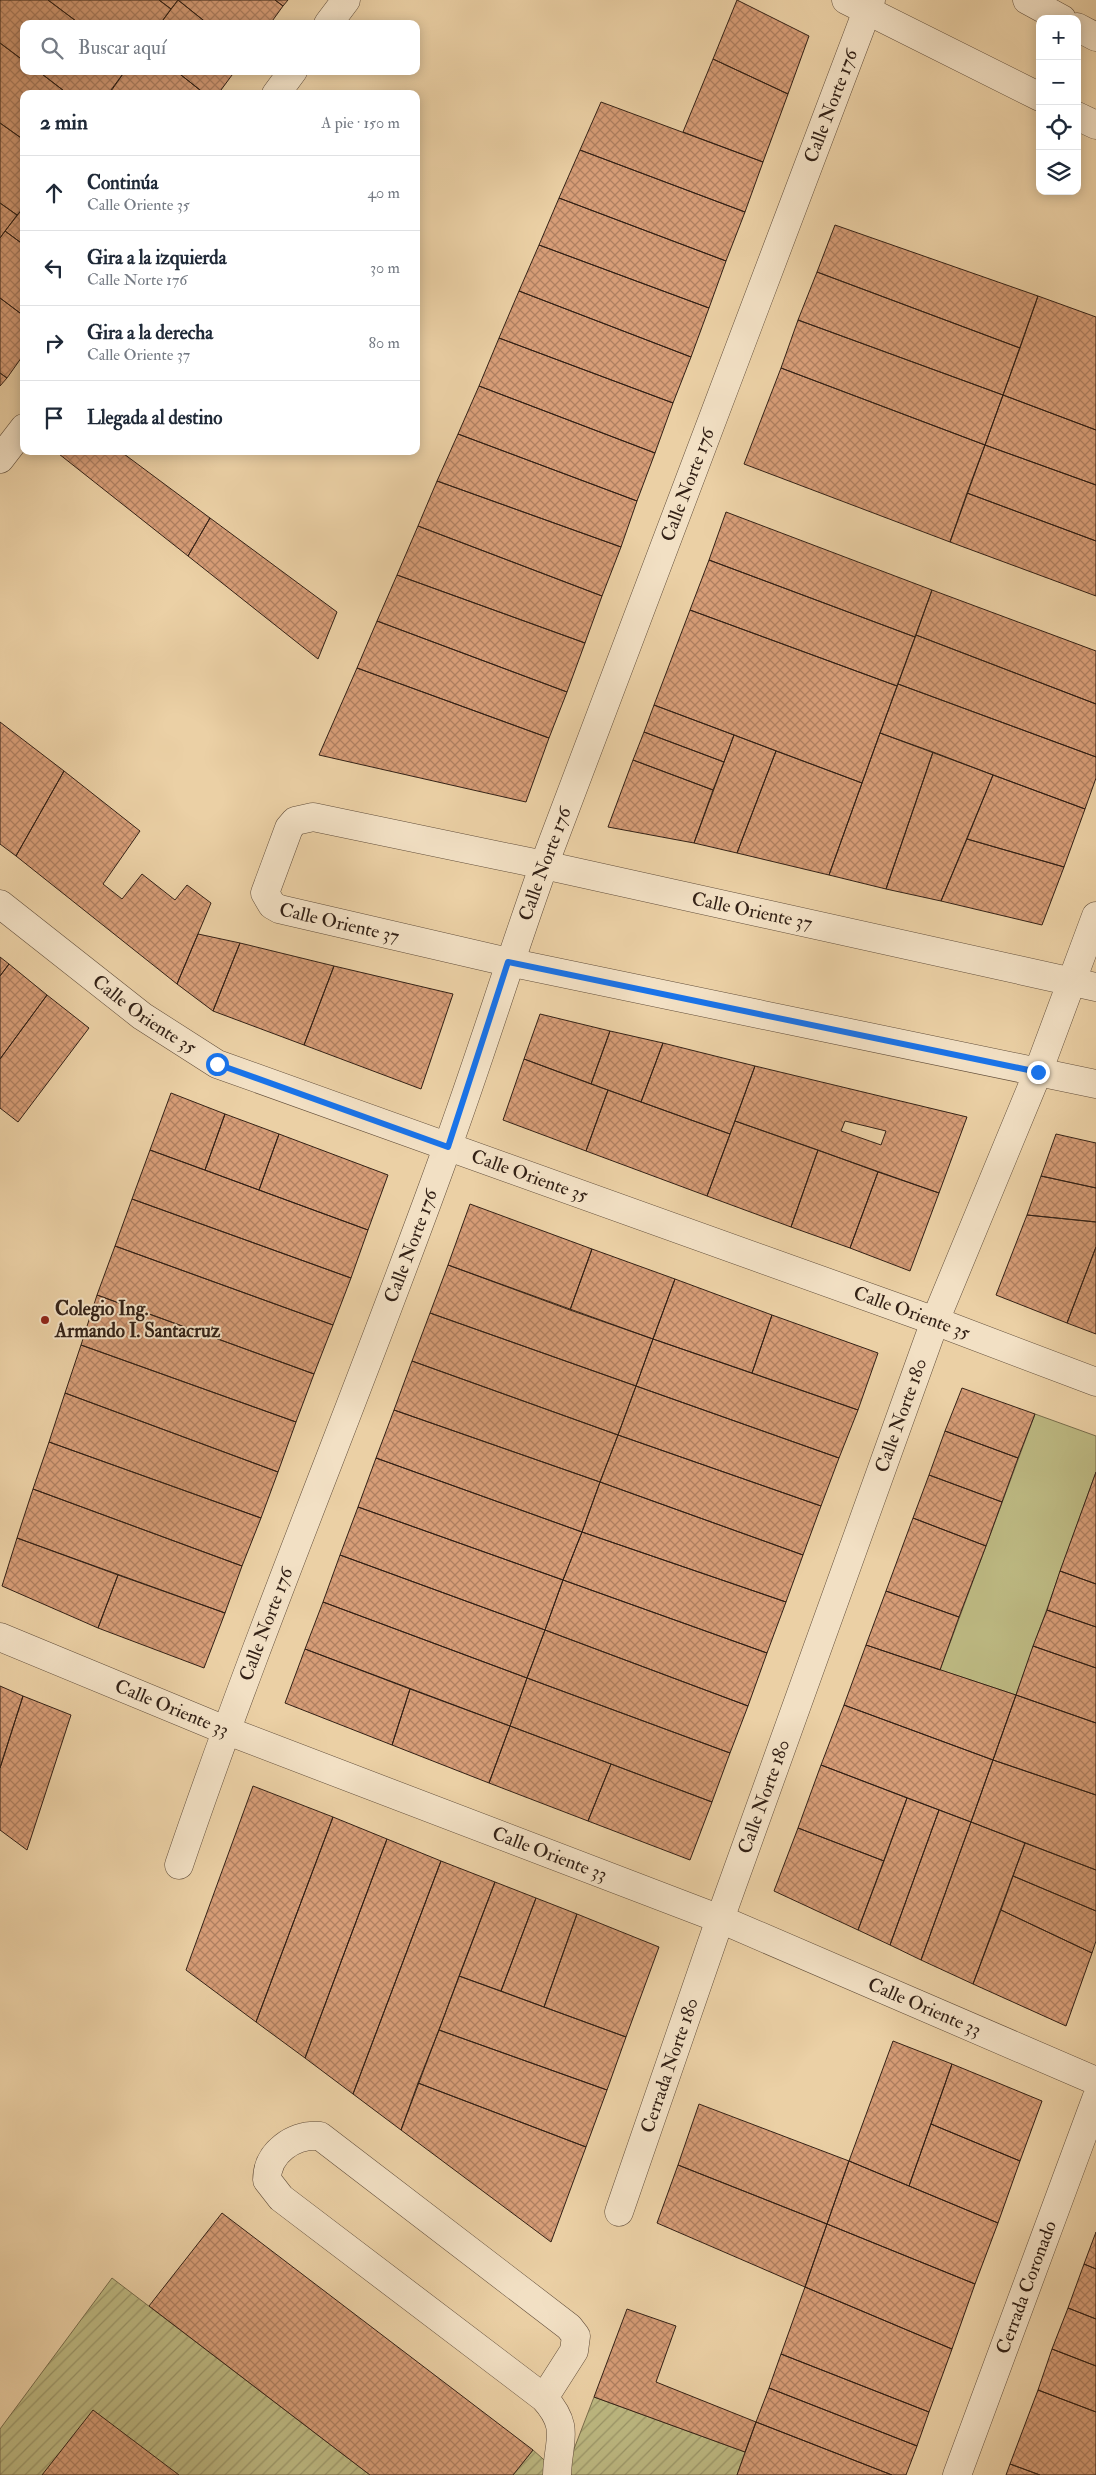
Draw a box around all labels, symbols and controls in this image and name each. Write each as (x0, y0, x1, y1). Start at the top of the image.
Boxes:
map controls (1036, 15, 1081, 195)
button: + (1036, 15, 1081, 60)
search box (20, 20, 420, 75)
icon: search (38, 34, 66, 62)
text: Buscar aquí (78, 36, 166, 60)
street label: Calle Norte 176 (799, 45, 864, 166)
button: − (1036, 60, 1081, 105)
button: locate (1036, 105, 1081, 150)
text: 2 min (40, 109, 88, 136)
text: A pie · 150 m (321, 113, 400, 133)
button: layers (1036, 150, 1081, 195)
text: Continúa (87, 171, 158, 195)
icon: ahead (40, 179, 68, 207)
text: 40 m (367, 183, 400, 203)
text: Calle Oriente 35 (87, 195, 190, 215)
text: Gira a la izquierda (87, 246, 226, 270)
icon: left (40, 254, 68, 282)
text: 30 m (370, 258, 400, 278)
text: Calle Norte 176 (87, 270, 187, 290)
text: Gira a la derecha (87, 321, 213, 345)
icon: right (40, 329, 68, 357)
text: 80 m (369, 333, 400, 353)
text: Calle Oriente 37 (87, 345, 190, 365)
icon: arrive (40, 404, 68, 432)
text: Llegada al destino (87, 406, 222, 430)
street label: Calle Norte 176 (655, 424, 721, 545)
street label: Calle Norte 176 (513, 802, 577, 924)
street label: Calle Oriente 37 (690, 887, 815, 936)
street label: Calle Oriente 37 (277, 897, 402, 949)
street label: Calle Oriente 35 (87, 969, 201, 1060)
route start (206, 1053, 229, 1076)
route end (1027, 1061, 1050, 1084)
street label: Calle Oriente 35 (468, 1144, 592, 1208)
street label: Calle Norte 176 (379, 1185, 444, 1306)
street label: Calle Oriente 35 (850, 1281, 974, 1345)
place label: Colegio Ing. Armando I. Santacruz (54, 1297, 221, 1343)
marker: Colegio Ing. Armando I. Santacruz (39, 1314, 51, 1326)
street label: Calle Norte 180 (869, 1355, 933, 1476)
street label: Calle Norte 176 (234, 1563, 299, 1684)
street label: Calle Oriente 33 (111, 1674, 232, 1742)
street label: Calle Norte 180 (732, 1736, 796, 1857)
street label: Calle Oriente 33 (489, 1821, 611, 1887)
street label: Calle Oriente 33 (864, 1972, 985, 2042)
street label: Cerrada Norte 180 (635, 1995, 704, 2136)
street label: Cerrada Coronado (991, 2217, 1062, 2357)

